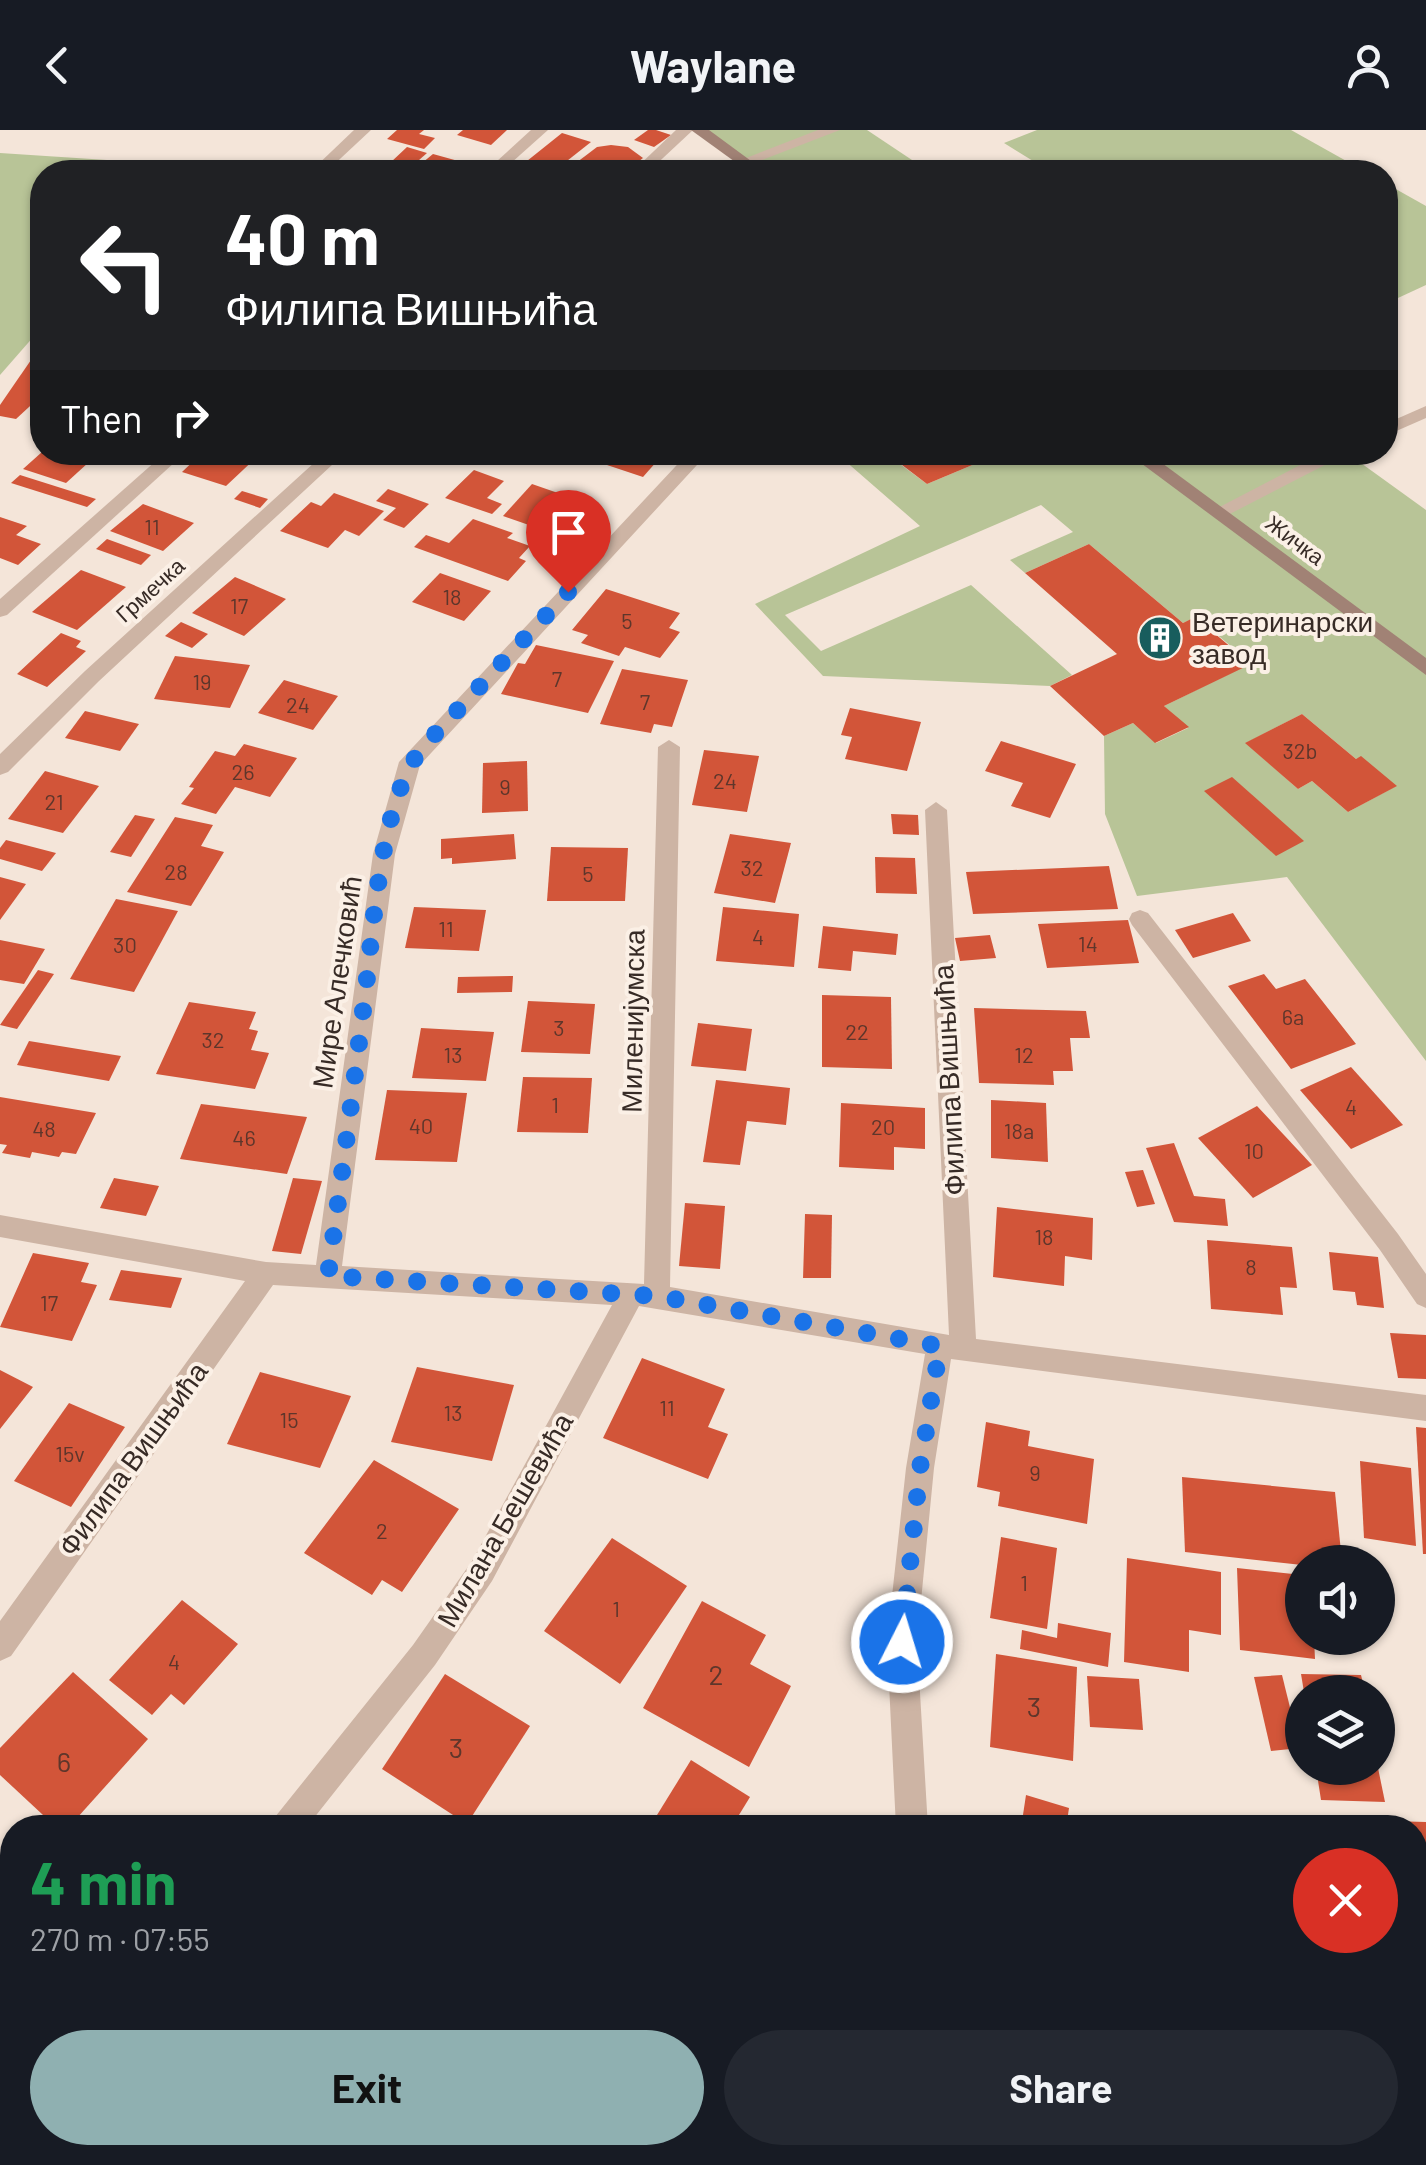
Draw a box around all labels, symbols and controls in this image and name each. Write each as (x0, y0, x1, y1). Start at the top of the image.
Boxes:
icon: back (30, 38, 85, 93)
text: Waylane (630, 38, 796, 92)
icon: person (1341, 38, 1396, 93)
text: 40 m (225, 195, 380, 279)
icon: left (60, 200, 190, 330)
text: Филипа Вишњића (225, 280, 597, 334)
icon: right (163, 390, 218, 445)
text: Then (60, 395, 143, 441)
pin (526, 490, 611, 593)
icon: arrive (541, 505, 596, 560)
street label: Жичка (1261, 509, 1331, 570)
house number: 11 (144, 513, 160, 539)
street label: Грмечка (110, 551, 190, 628)
house number: 18 (442, 583, 462, 609)
house number: 17 (230, 592, 248, 618)
place label: Ветеринарски завод (1192, 604, 1373, 670)
house number: 5 (621, 607, 633, 633)
building icon: Ветеринарски завод (1137, 615, 1183, 661)
house number: 7 (552, 665, 562, 691)
house number: 19 (192, 668, 212, 694)
house number: 7 (640, 688, 650, 714)
house number: 24 (286, 691, 310, 717)
house number: 32b (1282, 737, 1318, 763)
house number: 26 (231, 758, 255, 784)
house number: 24 (713, 767, 737, 793)
house number: 9 (499, 773, 511, 799)
house number: 21 (44, 788, 64, 814)
house number: 32 (740, 854, 764, 880)
house number: 28 (164, 858, 188, 884)
house number: 5 (582, 860, 594, 886)
street label: Мире Алечковић (304, 873, 368, 1090)
house number: 11 (438, 915, 454, 941)
house number: 4 (752, 923, 764, 949)
street label: Миленијумска (613, 928, 651, 1113)
house number: 14 (1078, 930, 1098, 956)
house number: 30 (113, 931, 137, 957)
street label: Филипа Вишњића (925, 963, 971, 1197)
house number: 6a (1282, 1003, 1304, 1029)
house number: 3 (553, 1014, 565, 1040)
house number: 22 (845, 1018, 869, 1044)
house number: 32 (201, 1026, 225, 1052)
house number: 13 (443, 1041, 463, 1067)
house number: 12 (1014, 1041, 1034, 1067)
house number: 1 (551, 1091, 559, 1117)
house number: 4 (1345, 1093, 1357, 1119)
house number: 40 (409, 1112, 433, 1138)
house number: 20 (871, 1113, 895, 1139)
house number: 48 (32, 1115, 56, 1141)
house number: 18a (1004, 1117, 1034, 1143)
house number: 46 (232, 1124, 256, 1150)
house number: 10 (1244, 1137, 1264, 1163)
house number: 18 (1034, 1223, 1054, 1249)
house number: 8 (1245, 1253, 1257, 1279)
house number: 17 (40, 1289, 58, 1315)
street label: Филипа Вишњића (50, 1354, 214, 1562)
house number: 11 (659, 1394, 675, 1420)
house number: 13 (443, 1399, 463, 1425)
house number: 15 (279, 1406, 299, 1432)
street label: Милана Бешевића (429, 1406, 579, 1632)
house number: 15v (55, 1440, 85, 1466)
house number: 9 (1029, 1459, 1041, 1485)
house number: 2 (376, 1517, 388, 1543)
map controls (1285, 1545, 1395, 1785)
button: sound (1285, 1545, 1395, 1655)
house number: 1 (1020, 1569, 1028, 1595)
position arrow (850, 1590, 954, 1694)
house number: 1 (612, 1595, 620, 1621)
house number: 4 (168, 1648, 180, 1674)
house number: 2 (708, 1657, 724, 1691)
button: layers (1285, 1675, 1395, 1785)
house number: 3 (1027, 1689, 1041, 1723)
house number: 3 (449, 1730, 463, 1764)
house number: 6 (57, 1744, 71, 1778)
text: 4 min (30, 1845, 177, 1917)
button: close (1293, 1848, 1398, 1953)
text: 270 m · 07:55 (30, 1919, 210, 1957)
button: Exit (30, 2030, 704, 2145)
button: Share (724, 2030, 1398, 2145)

